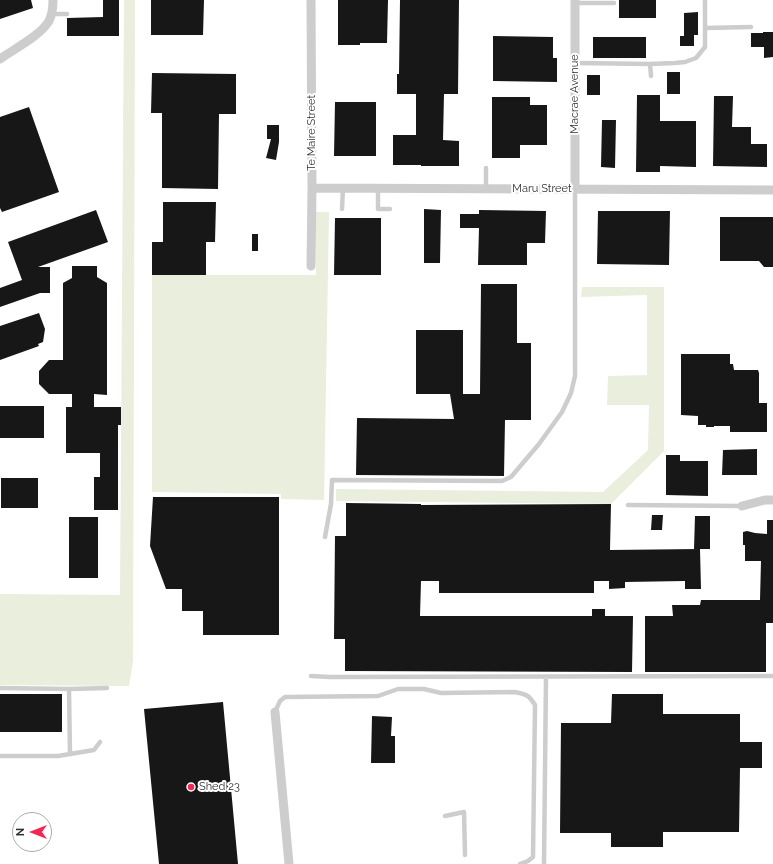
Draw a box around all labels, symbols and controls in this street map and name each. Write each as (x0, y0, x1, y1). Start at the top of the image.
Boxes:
street label: Macrae Avenue (568, 54, 582, 134)
street label: Te Maire Street (305, 95, 319, 171)
street label: Maru Street (512, 182, 572, 196)
place label: Shed 23 (199, 780, 240, 794)
marker: Shed 23 (186, 782, 196, 792)
north arrow (12, 812, 52, 852)
text: N (14, 828, 27, 836)

